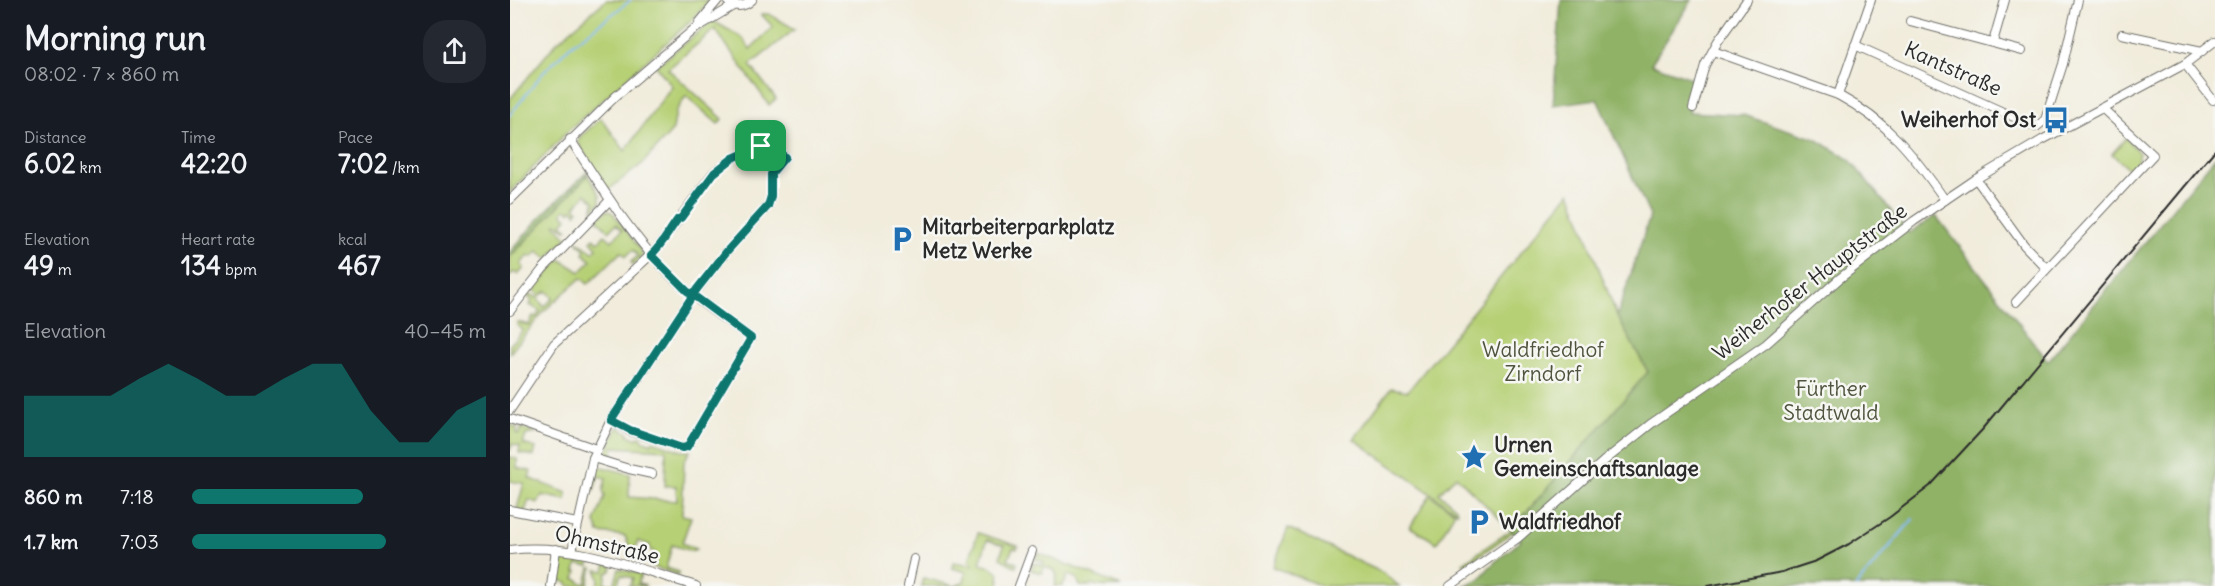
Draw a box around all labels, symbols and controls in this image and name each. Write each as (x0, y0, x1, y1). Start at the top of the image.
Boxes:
text: Morning run (24, 17, 206, 59)
button: share (423, 20, 486, 83)
street label: Kantstraße (1900, 35, 2006, 102)
text: 08:02 · 7 × 860 m (24, 61, 179, 86)
bus stop icon: Weiherhof Ost (2041, 105, 2071, 135)
place label: Weiherhof Ost (1901, 106, 2037, 133)
pin (735, 120, 786, 171)
text: Distance (24, 127, 86, 147)
text: Time (181, 127, 216, 147)
text: Pace (338, 127, 373, 147)
icon: arrive (744, 129, 777, 162)
text: 6.02 (24, 147, 76, 180)
text: 42:20 (181, 147, 248, 180)
text: 7:02 (338, 147, 388, 180)
text: km (76, 157, 102, 177)
text: /km (388, 157, 420, 177)
street label: Weiherhofer Hauptstraße (1707, 197, 1912, 366)
place label: Mitarbeiterparkplatz Metz Werke (922, 213, 1115, 264)
parking icon: Mitarbeiterparkplatz Metz Werke (887, 224, 917, 254)
text: Elevation (24, 229, 90, 249)
text: Heart rate (181, 229, 255, 249)
text: kcal (338, 229, 367, 249)
text: 49 (24, 249, 54, 282)
text: 134 (181, 249, 221, 282)
text: 467 (338, 249, 381, 282)
text: m (54, 259, 72, 279)
text: bpm (221, 259, 257, 279)
text: Elevation (24, 318, 106, 343)
text: 40–45 m (405, 318, 486, 343)
park label: Waldfriedhof Zirndorf (1482, 336, 1605, 387)
park label: Fürther Stadtwald (1783, 375, 1879, 426)
place label: Urnen Gemeinschaftsanlage (1494, 431, 1699, 482)
place icon: Urnen Gemeinschaftsanlage (1459, 442, 1489, 472)
text: 860 m (24, 484, 83, 509)
text: 7:18 (120, 484, 154, 509)
parking icon: Waldfriedhof (1464, 507, 1494, 537)
place label: Waldfriedhof (1499, 508, 1622, 535)
street label: Ohmstraße (552, 519, 662, 570)
text: 1.7 km (24, 529, 78, 554)
text: 7:03 (120, 529, 159, 554)

